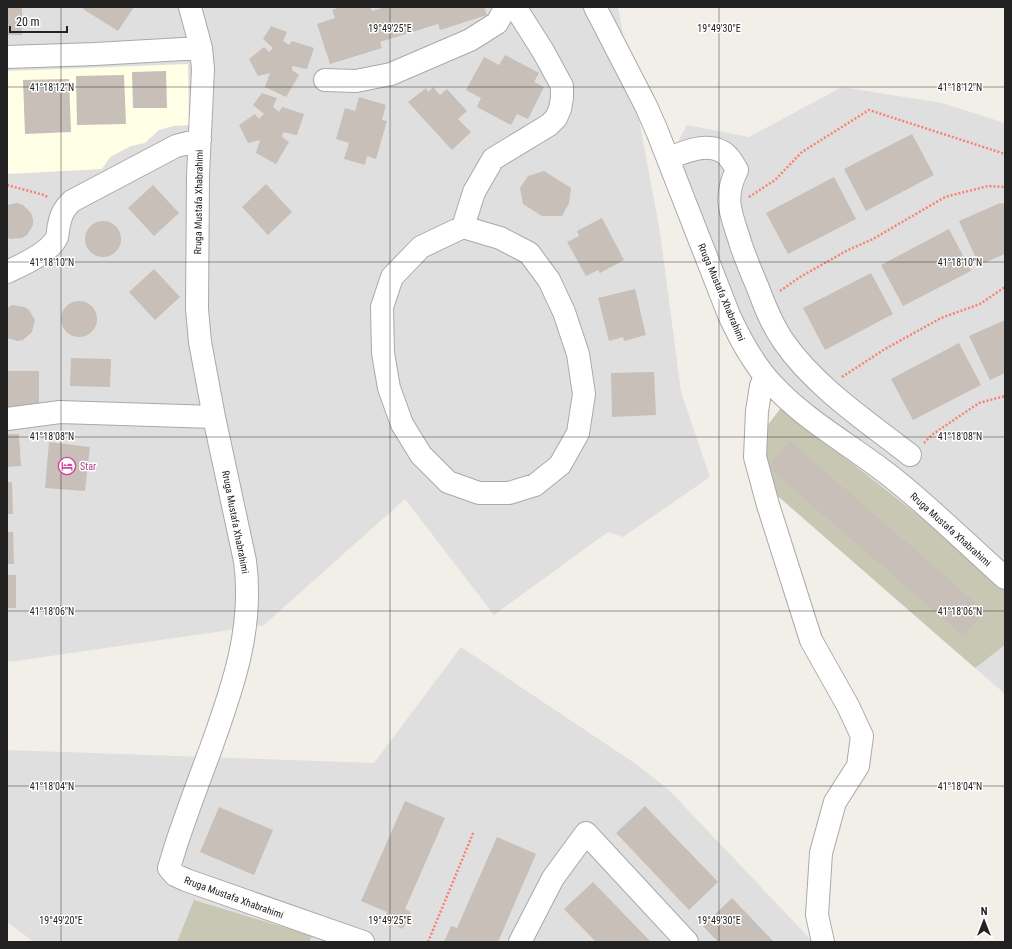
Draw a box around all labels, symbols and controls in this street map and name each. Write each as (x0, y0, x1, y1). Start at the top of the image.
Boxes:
scale bar (10, 8, 67, 34)
text: 20 m (16, 15, 40, 29)
text: 19°49'25"E (368, 23, 412, 34)
text: 19°49'30"E (697, 23, 741, 34)
text: 41°18'12"N (30, 82, 74, 93)
text: 41°18'12"N (938, 82, 982, 93)
street label: Rruga Mustafa Xhabrahimi (192, 150, 205, 255)
street label: Rruga Mustafa Xhabrahimi (696, 242, 747, 343)
text: 41°18'10"N (30, 257, 74, 268)
text: 41°18'10"N (938, 257, 982, 268)
text: 41°18'08"N (30, 431, 74, 442)
text: 41°18'08"N (938, 431, 982, 442)
hotel icon: Star (57, 456, 77, 476)
place label: Star (80, 461, 96, 472)
street label: Rruga Mustafa Xhabrahimi (220, 470, 251, 575)
street label: Rruga Mustafa Xhabrahimi (908, 490, 993, 569)
text: 41°18'06"N (30, 606, 74, 617)
text: 41°18'06"N (938, 606, 982, 617)
text: 41°18'04"N (30, 781, 74, 792)
text: 41°18'04"N (938, 781, 982, 792)
street label: Rruga Mustafa Xhabrahimi (183, 874, 285, 921)
north arrow (964, 901, 1004, 941)
text: N (981, 905, 988, 918)
text: 19°49'20"E (39, 915, 83, 926)
text: 19°49'25"E (368, 915, 412, 926)
text: 19°49'30"E (697, 915, 741, 926)

